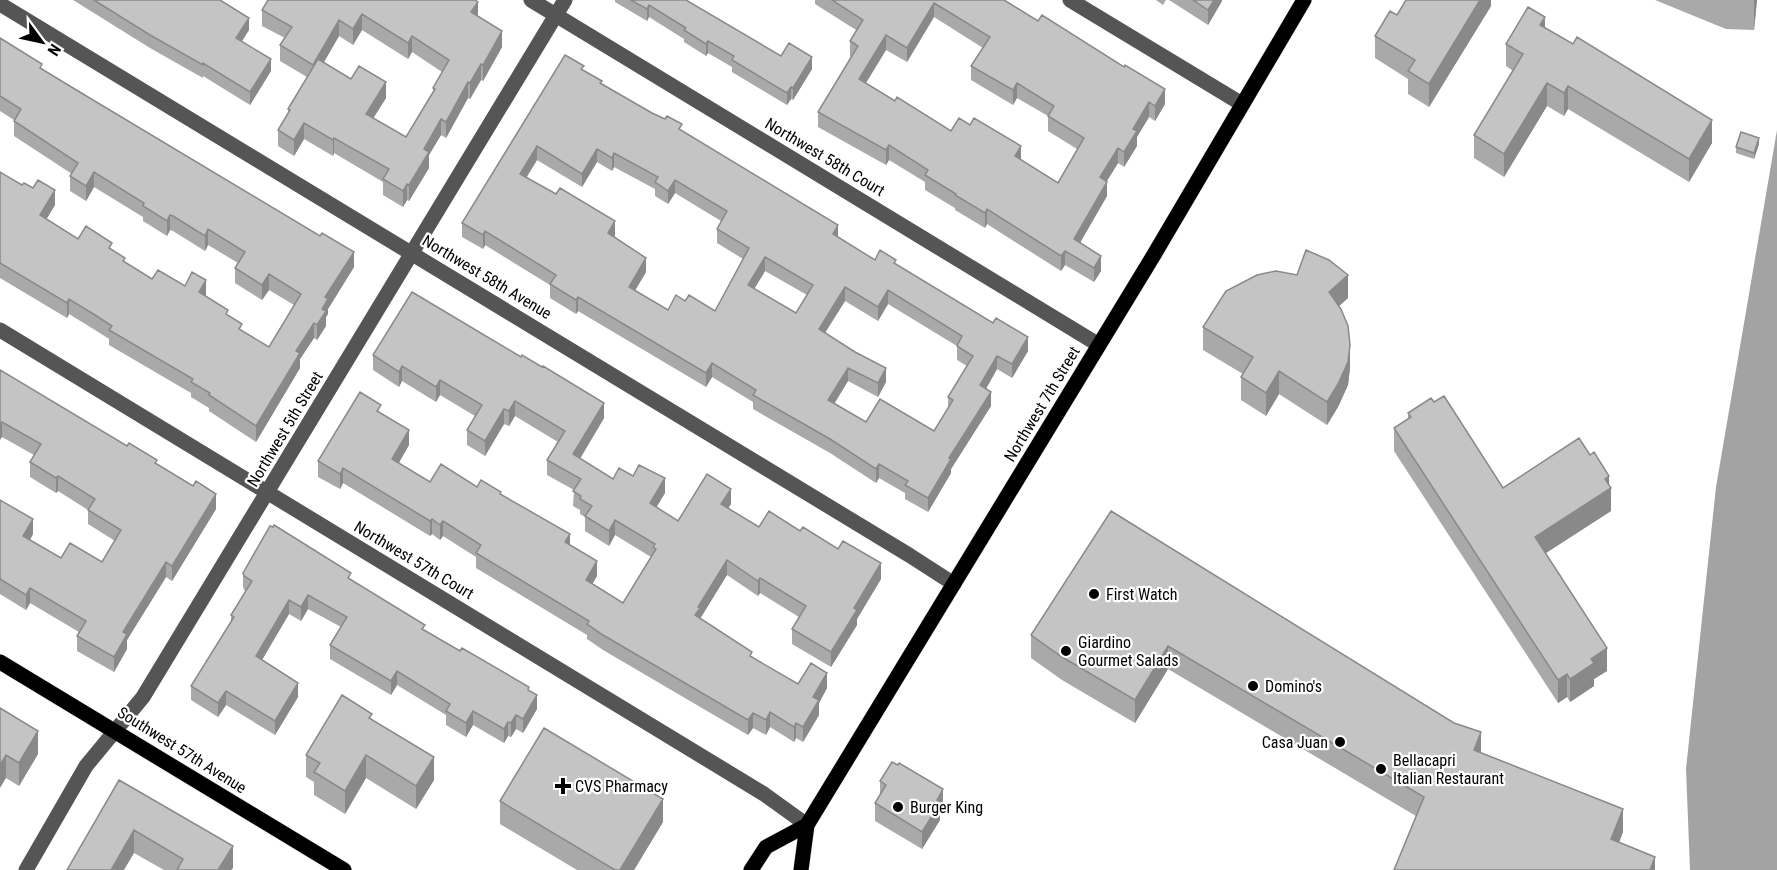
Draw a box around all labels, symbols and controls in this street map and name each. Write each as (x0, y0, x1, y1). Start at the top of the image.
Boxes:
north arrow (12, 12, 72, 72)
text: N (44, 41, 65, 59)
street label: Northwest 58th Court (762, 114, 888, 200)
street label: Northwest 58th Avenue (419, 231, 555, 323)
street label: Northwest 7th Street (1000, 343, 1084, 465)
street label: Northwest 5th Street (243, 368, 327, 490)
street label: Northwest 57th Court (351, 517, 477, 603)
place label: First Watch (1106, 585, 1177, 604)
marker: First Watch (1087, 587, 1101, 601)
place label: Giardino Gourmet Salads (1078, 633, 1179, 670)
marker: Giardino Gourmet Salads (1059, 644, 1073, 658)
place label: Domino's (1265, 677, 1322, 696)
marker: Domino's (1246, 679, 1260, 693)
street label: Southwest 57th Avenue (114, 703, 250, 797)
place label: Casa Juan (1262, 733, 1328, 752)
marker: Casa Juan (1333, 735, 1347, 749)
place label: Bellacapri Italian Restaurant (1393, 751, 1504, 788)
marker: Bellacapri Italian Restaurant (1374, 762, 1388, 776)
place label: CVS Pharmacy (575, 777, 668, 796)
marker: CVS Pharmacy (556, 779, 570, 793)
place label: Burger King (910, 798, 983, 817)
marker: Burger King (891, 800, 905, 814)

